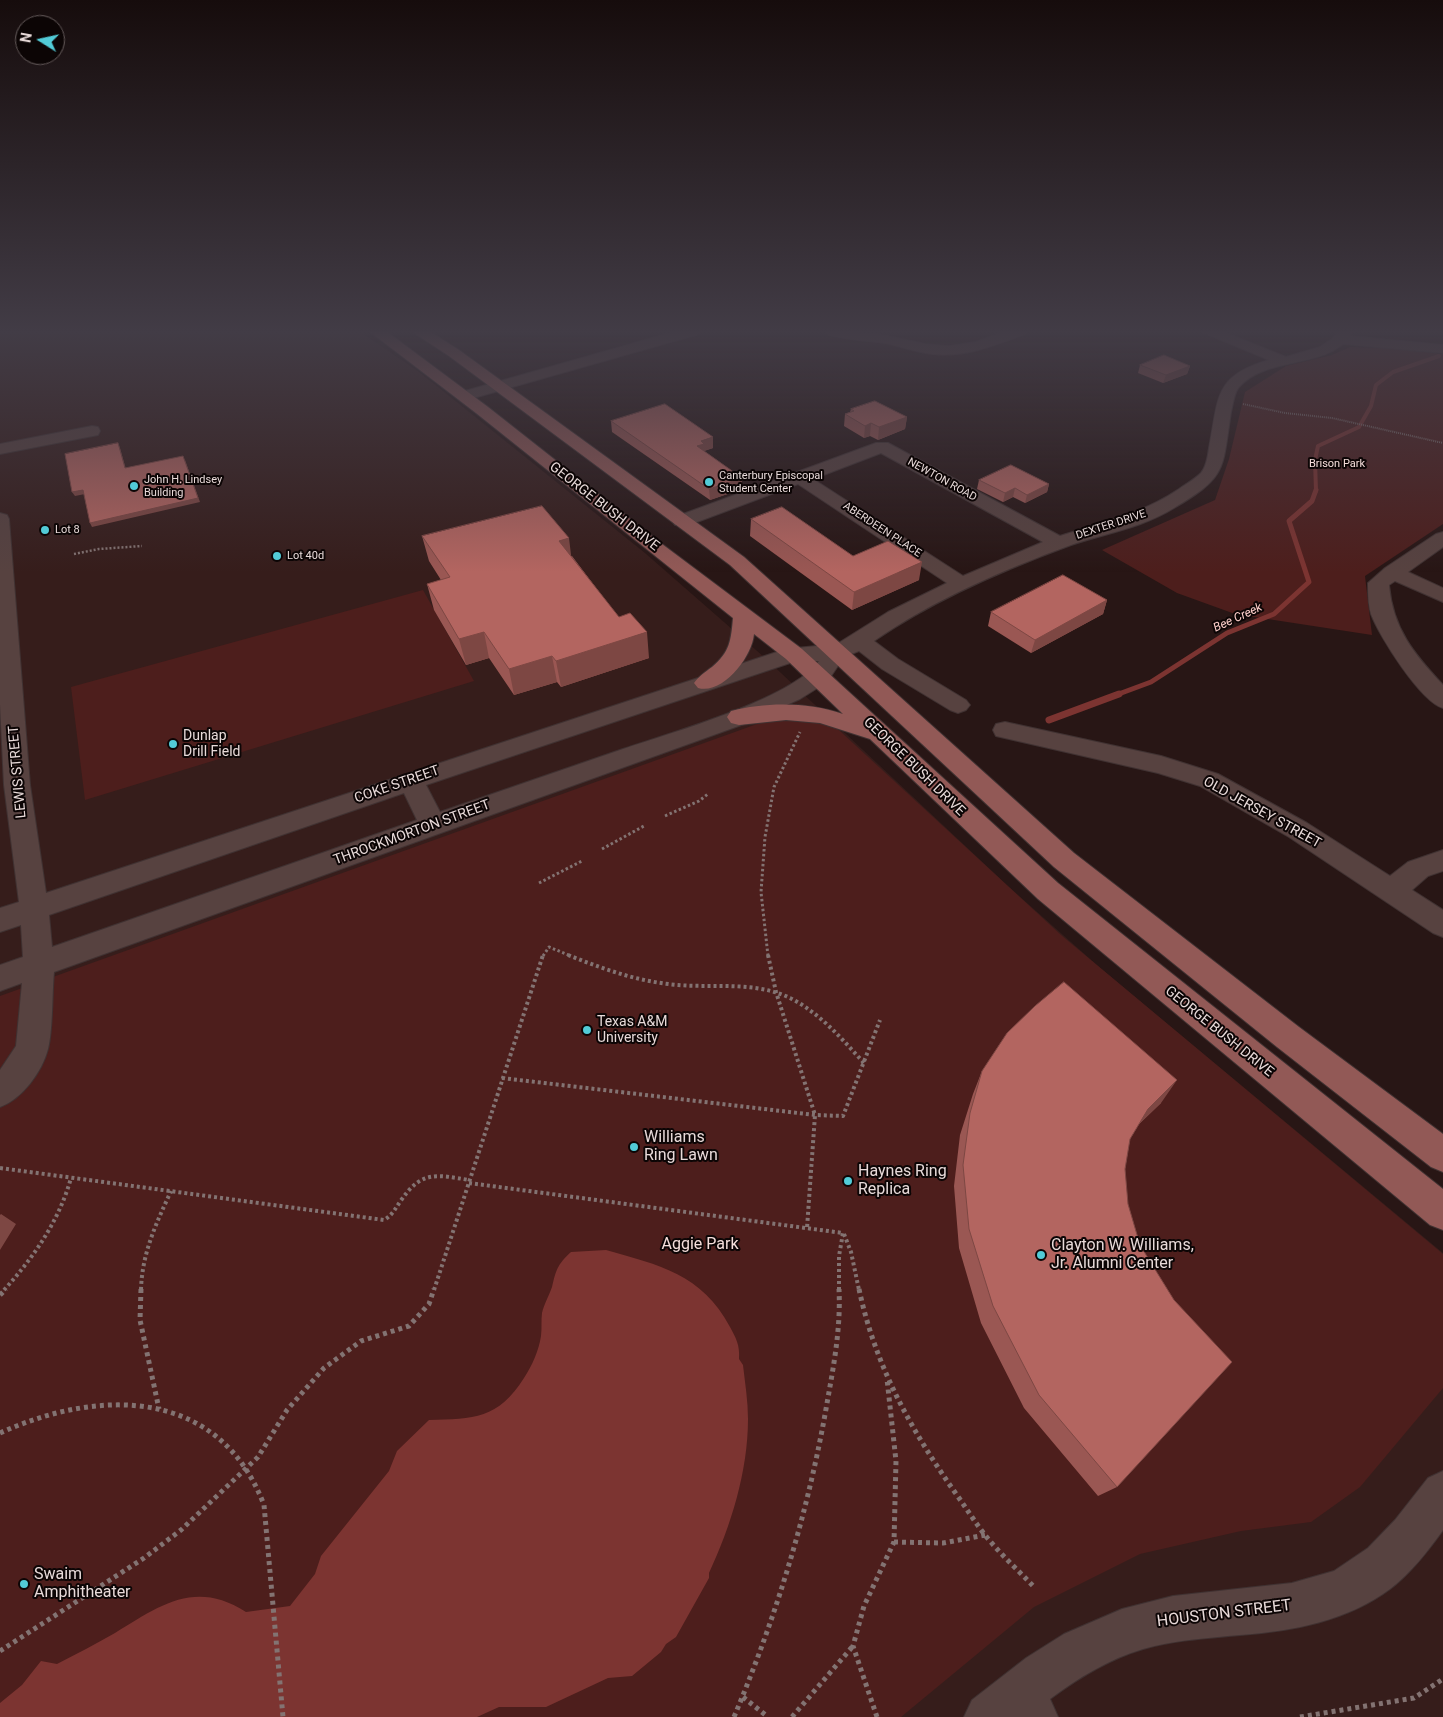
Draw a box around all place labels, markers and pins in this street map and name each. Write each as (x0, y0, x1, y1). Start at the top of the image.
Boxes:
place label: Canterbury Episcopal Student Center (719, 469, 823, 495)
place label: John H. Lindsey Building (144, 473, 222, 499)
marker: Canterbury Episcopal Student Center (703, 476, 715, 488)
marker: John H. Lindsey Building (128, 480, 140, 492)
place label: Lot 8 (55, 523, 80, 537)
marker: Lot 8 (39, 524, 51, 536)
place label: Lot 40d (287, 549, 324, 563)
marker: Lot 40d (271, 550, 283, 562)
place label: Dunlap Drill Field (183, 728, 240, 760)
marker: Dunlap Drill Field (167, 738, 179, 750)
place label: Texas A&M University (597, 1014, 667, 1046)
marker: Texas A&M University (581, 1024, 593, 1036)
place label: Williams Ring Lawn (644, 1128, 718, 1166)
marker: Williams Ring Lawn (628, 1141, 640, 1153)
place label: Haynes Ring Replica (858, 1162, 947, 1200)
marker: Haynes Ring Replica (842, 1175, 854, 1187)
place label: Clayton W. Williams, Jr. Alumni Center (1051, 1236, 1194, 1274)
marker: Clayton W. Williams, Jr. Alumni Center (1035, 1249, 1047, 1261)
place label: Swaim Amphitheater (34, 1565, 131, 1603)
marker: Swaim Amphitheater (18, 1578, 30, 1590)

